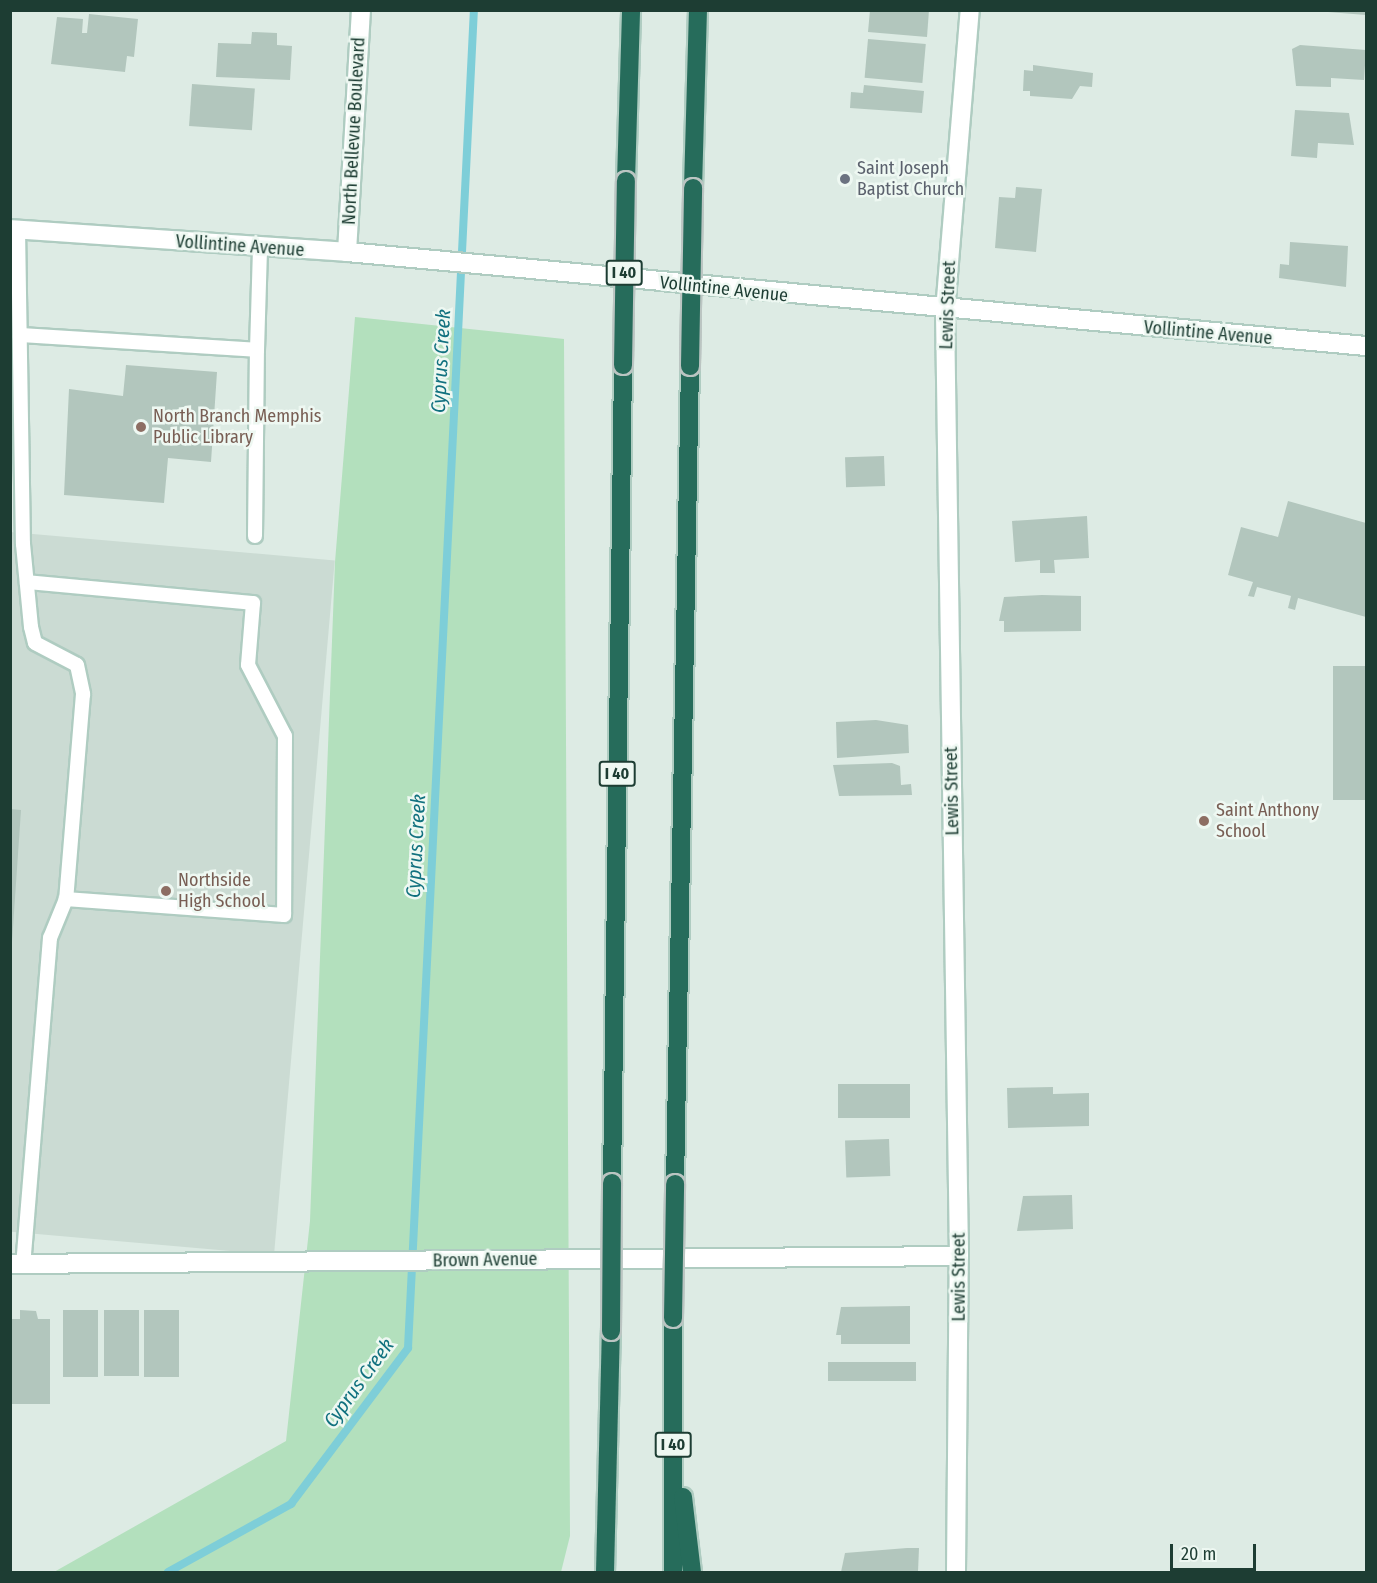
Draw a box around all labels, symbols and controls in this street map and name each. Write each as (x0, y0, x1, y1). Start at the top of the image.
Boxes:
street label: North Bellevue Boulevard (338, 37, 370, 225)
place label: Saint Joseph Baptist Church (857, 158, 964, 201)
marker: Saint Joseph Baptist Church (838, 172, 852, 186)
street label: Vollintine Avenue (175, 231, 305, 261)
road number: I 40 (604, 260, 644, 286)
street label: Lewis Street (936, 260, 960, 350)
street label: Vollintine Avenue (659, 272, 789, 306)
water label: Cyprus Creek (426, 309, 456, 413)
street label: Vollintine Avenue (1143, 317, 1273, 349)
place label: North Branch Memphis Public Library (153, 406, 321, 448)
marker: North Branch Memphis Public Library (134, 420, 148, 434)
street label: Lewis Street (940, 746, 964, 836)
road number: I 40 (598, 761, 636, 787)
water label: Cyprus Creek (401, 794, 431, 898)
place label: Saint Anthony School (1216, 800, 1319, 842)
marker: Saint Anthony School (1197, 814, 1211, 828)
place label: Northside High School (178, 870, 265, 912)
marker: Northside High School (159, 884, 173, 898)
street label: Lewis Street (948, 1233, 970, 1321)
street label: Brown Avenue (432, 1248, 538, 1272)
water label: Cyprus Creek (319, 1334, 399, 1432)
road number: I 40 (654, 1432, 692, 1458)
scale bar (1173, 1532, 1258, 1570)
text: 20 m (1181, 1543, 1216, 1565)

